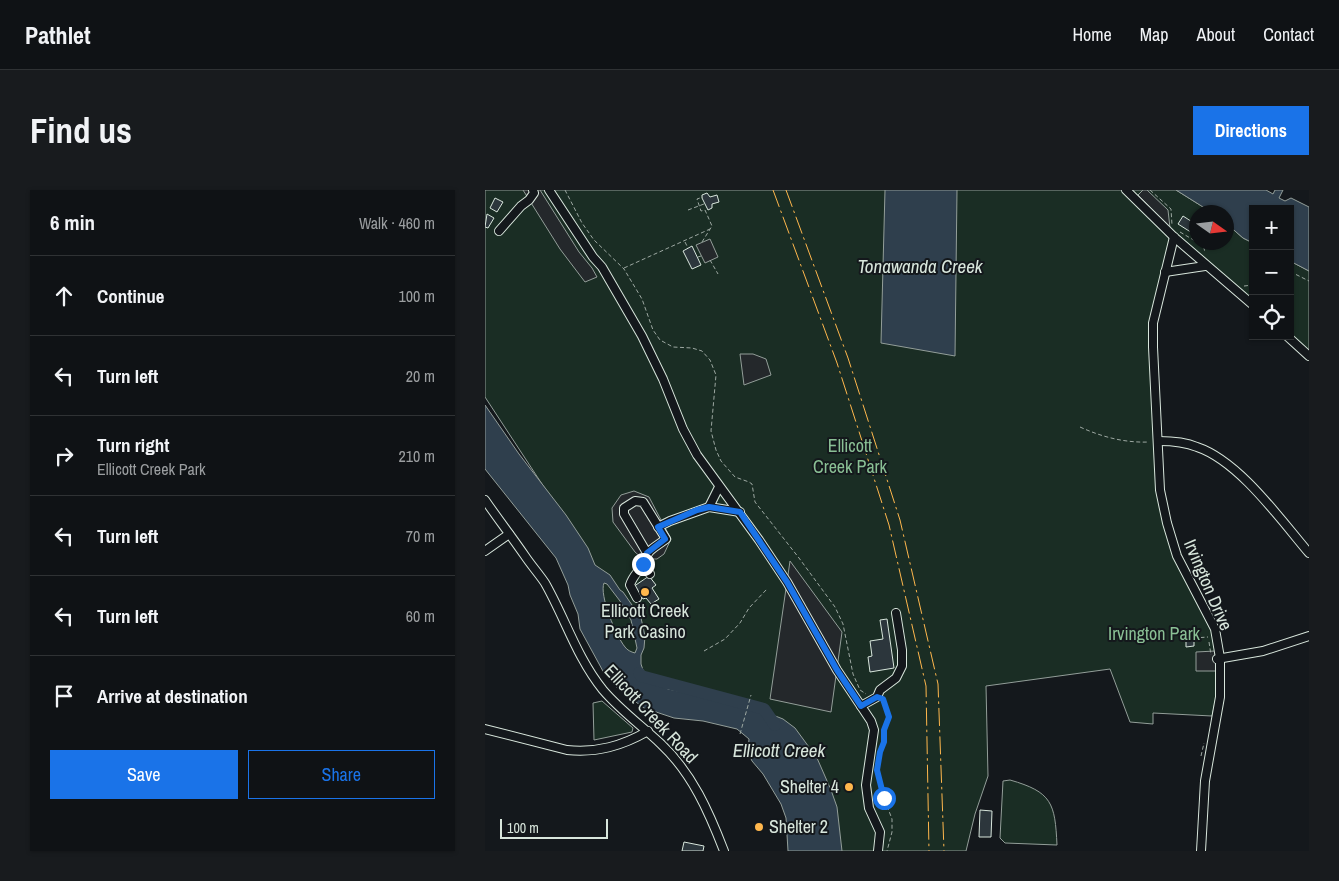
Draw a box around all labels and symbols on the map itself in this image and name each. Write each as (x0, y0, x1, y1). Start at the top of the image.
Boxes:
north arrow (1189, 205, 1234, 250)
water label: Tonawanda Creek (857, 253, 984, 279)
park label: Ellicott Creek Park (813, 433, 888, 479)
street label: Irvington Drive (1178, 535, 1239, 634)
route end (632, 553, 655, 576)
marker: Ellicott Creek Park Casino (639, 586, 651, 598)
place label: Ellicott Creek Park Casino (601, 598, 689, 644)
park label: Irvington Park (1108, 621, 1201, 646)
street label: Ellicott Creek Road (599, 659, 704, 769)
water label: Ellicott Creek (733, 737, 827, 763)
place label: Shelter 4 (780, 774, 839, 799)
marker: Shelter 4 (843, 781, 855, 793)
route start (873, 787, 896, 810)
place label: Shelter 2 (769, 814, 828, 839)
scale bar (500, 816, 607, 839)
marker: Shelter 2 (753, 821, 765, 833)

